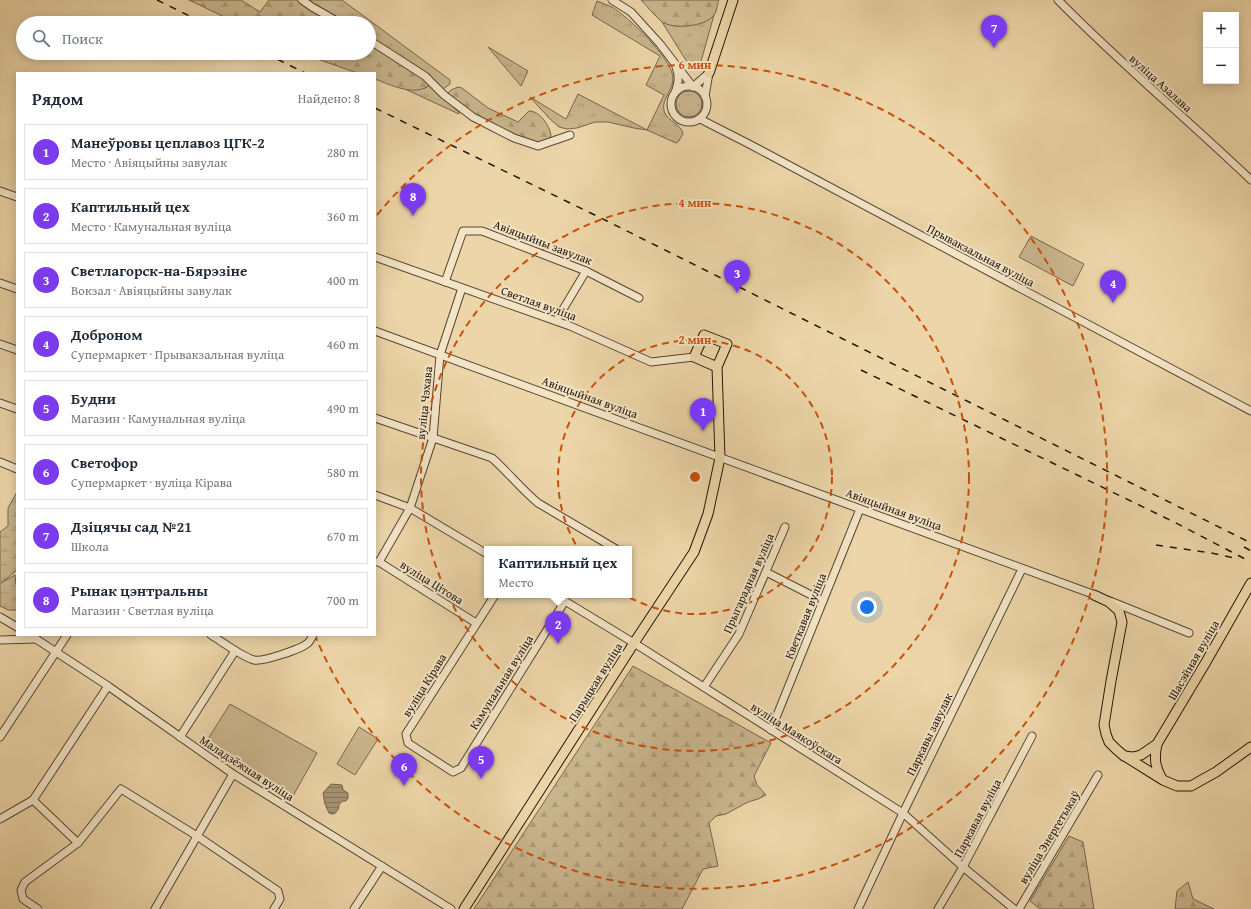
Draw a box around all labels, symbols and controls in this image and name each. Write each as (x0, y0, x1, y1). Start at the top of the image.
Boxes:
map controls (1203, 12, 1239, 84)
button: + (1203, 12, 1239, 48)
pin: 7 (981, 15, 1007, 48)
search box (16, 16, 376, 60)
icon: search (30, 27, 52, 49)
text: Поиск (62, 28, 103, 49)
button: − (1203, 48, 1239, 84)
street label: вуліца Азалава (1126, 50, 1196, 116)
text: 6 мин (679, 56, 712, 73)
text: Рядом (32, 86, 83, 111)
text: Найдено: 8 (298, 89, 360, 108)
text: Манеўровы цеплавоз ЦГК-2 (71, 132, 265, 153)
text: 1 (43, 143, 49, 162)
text: 280 m (327, 143, 359, 162)
text: Место · Авіяцыйны завулак (71, 153, 227, 172)
pin: 8 (400, 183, 426, 216)
text: 4 мин (679, 194, 712, 211)
text: Каптильный цех (71, 196, 190, 217)
text: 2 (43, 207, 49, 226)
text: 360 m (327, 207, 359, 226)
street label: Авіяцыйны завулак (491, 215, 595, 269)
text: Место · Камунальная вуліца (71, 217, 232, 236)
street label: Прывакзальная вуліца (924, 219, 1038, 291)
text: Светлагорск-на-Бярэзіне (71, 260, 247, 281)
pin: 3 (724, 260, 750, 293)
pin: 4 (1100, 270, 1126, 303)
text: 3 (43, 271, 49, 290)
text: 400 m (327, 271, 359, 290)
text: Вокзал · Авіяцыйны завулак (71, 281, 232, 300)
street label: Светлая вуліца (499, 281, 579, 325)
text: Доброном (71, 324, 143, 345)
text: 2 мин (679, 331, 712, 348)
text: 4 (43, 335, 49, 354)
text: 460 m (327, 335, 359, 354)
text: Супермаркет · Прывакзальная вуліца (71, 345, 284, 364)
street label: вуліца Чэхава (412, 365, 436, 440)
street label: Авіяцыйная вуліца (540, 372, 641, 422)
text: Будни (71, 388, 116, 409)
pin: 1 (690, 398, 716, 431)
text: 5 (43, 399, 49, 418)
text: 490 m (327, 399, 359, 418)
text: Магазин · Камунальная вуліца (71, 409, 246, 428)
text: Светофор (71, 452, 138, 473)
text: 6 (43, 463, 49, 482)
text: 580 m (327, 463, 359, 482)
centre of rings (688, 470, 702, 484)
text: Супермаркет · вуліца Кірава (71, 473, 232, 492)
street label: Авіяцыйная вуліца (844, 484, 945, 534)
text: Дзіцячы сад №21 (71, 516, 192, 537)
text: 7 (43, 527, 49, 546)
text: 670 m (327, 527, 359, 546)
street label: Прыгарадная вуліца (718, 530, 778, 636)
text: Школа (71, 537, 109, 556)
popup (484, 546, 632, 598)
text: Каптильный цех (499, 552, 617, 573)
street label: вуліца Цітова (397, 556, 467, 608)
street label: Кветкавая вуліца (780, 570, 830, 662)
text: Место (499, 573, 534, 592)
text: Рынак цэнтральны (71, 580, 208, 601)
text: 8 (43, 591, 49, 610)
text: 700 m (327, 591, 359, 610)
your location (857, 597, 877, 617)
text: Магазин · Светлая вуліца (71, 601, 214, 620)
pin: 2 (545, 611, 571, 644)
street label: Шасэйная вуліца (1163, 617, 1223, 703)
street label: Камунальная вуліца (465, 631, 537, 733)
street label: Парыцкая вуліца (564, 639, 626, 725)
street label: вуліца Кірава (398, 650, 450, 720)
street label: Паркавы завулак (902, 689, 957, 778)
street label: вуліца Маякоўскага (748, 698, 846, 768)
street label: Маладзёжная вуліца (196, 731, 298, 805)
pin: 5 (468, 746, 494, 779)
pin: 6 (391, 753, 417, 786)
street label: Паркавая вуліца (949, 775, 1005, 860)
street label: вуліца Энергетыкаў (1014, 787, 1084, 887)

